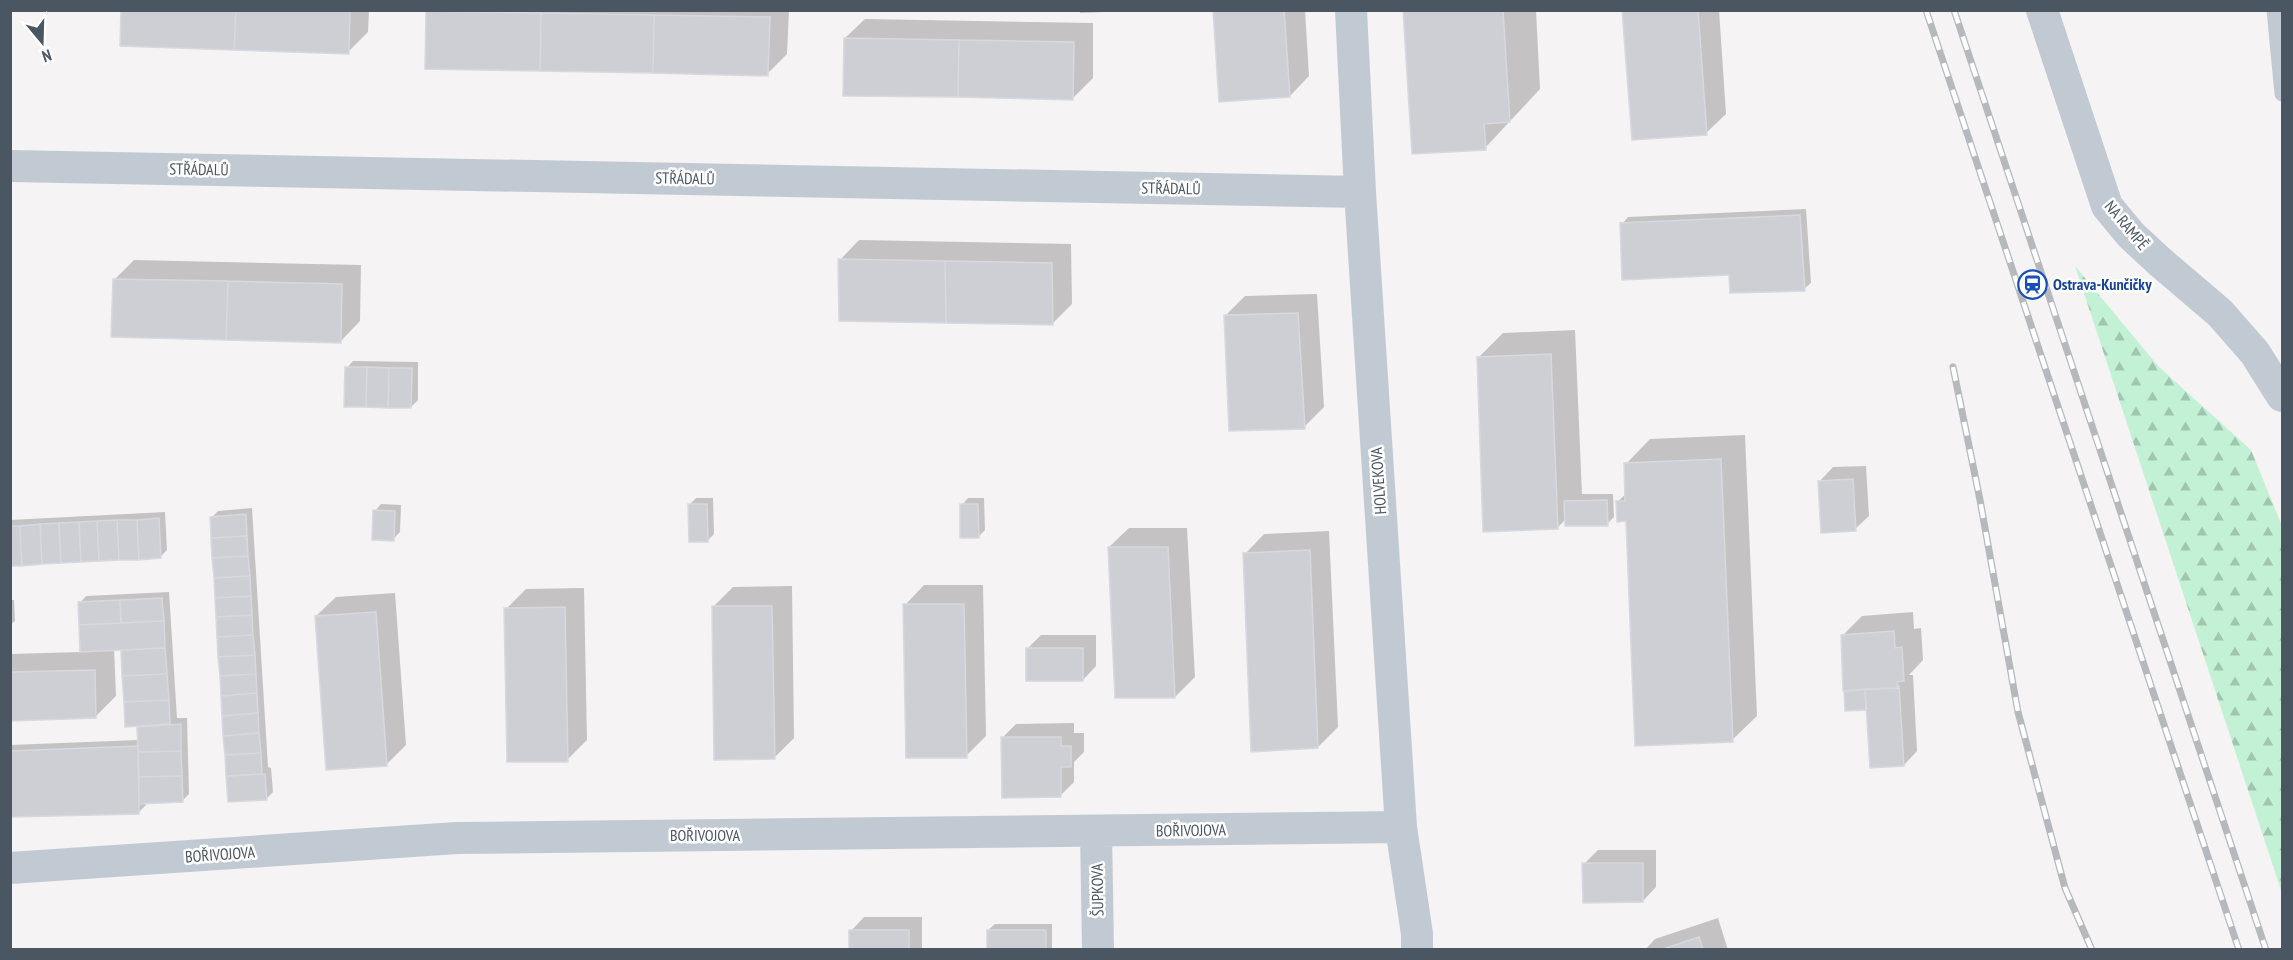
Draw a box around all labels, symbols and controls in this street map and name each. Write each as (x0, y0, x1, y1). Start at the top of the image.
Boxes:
north arrow (12, 12, 72, 72)
text: N (40, 45, 54, 67)
street label: STŘÁDALŮ (169, 158, 229, 180)
street label: STŘÁDALŮ (655, 167, 715, 189)
street label: STŘÁDALŮ (1141, 177, 1201, 199)
street label: NA RAMPĚ (2101, 196, 2153, 254)
station icon: Ostrava-Kunčičky (2016, 268, 2048, 300)
place label: Ostrava-Kunčičky (2053, 274, 2152, 294)
street label: HOLVEKOVA (1366, 446, 1390, 515)
street label: BOŘIVOJOVA (1156, 819, 1227, 841)
street label: BOŘIVOJOVA (670, 825, 740, 845)
street label: BOŘIVOJOVA (184, 842, 256, 866)
street label: ŠUPKOVA (1087, 863, 1107, 917)

